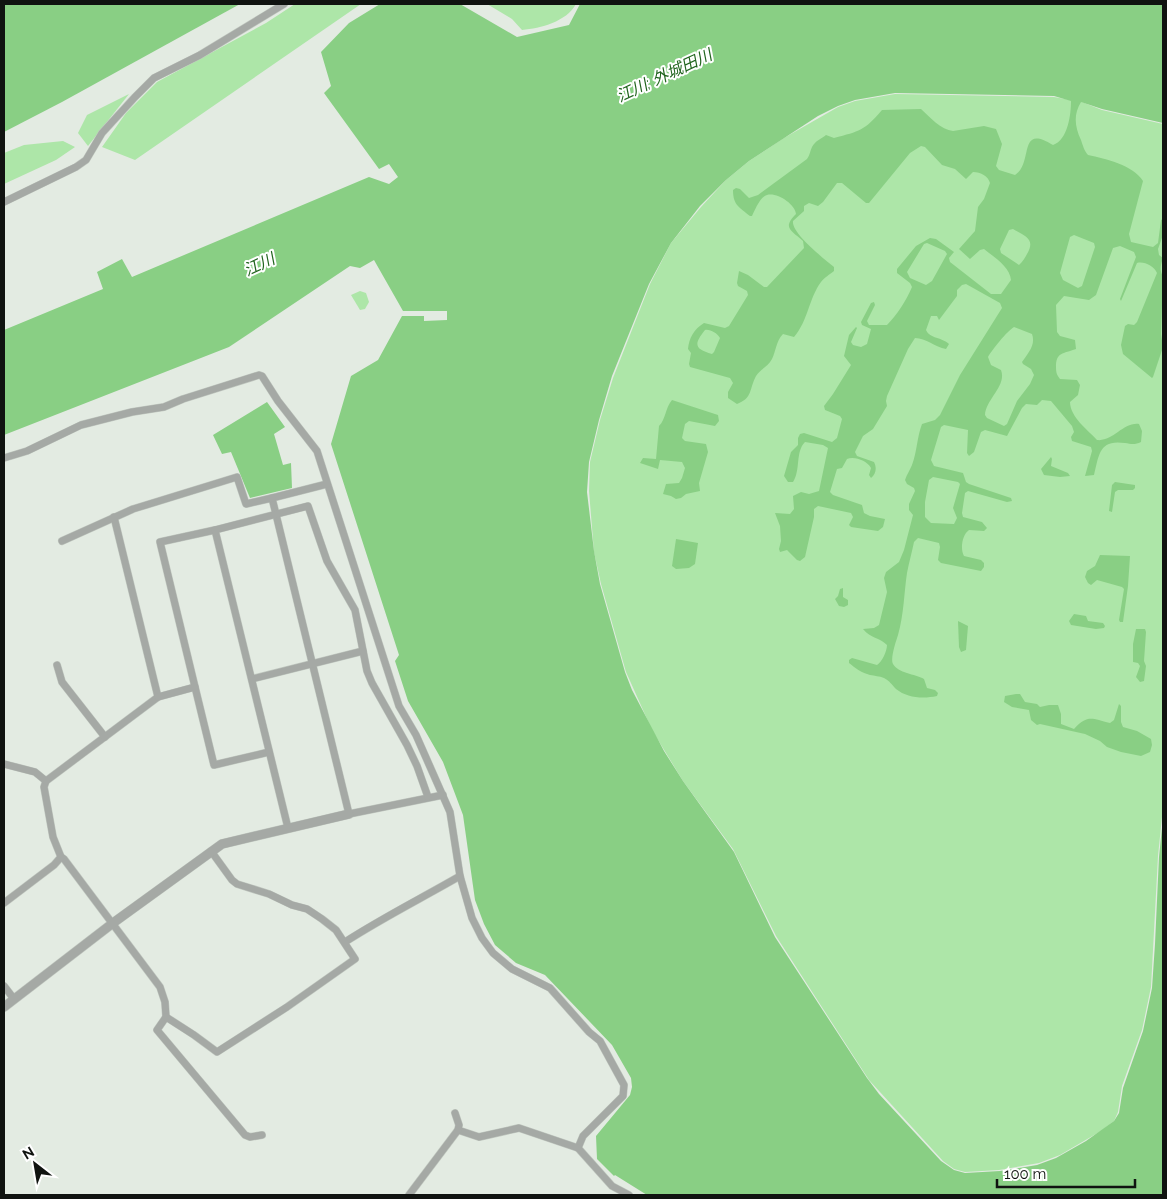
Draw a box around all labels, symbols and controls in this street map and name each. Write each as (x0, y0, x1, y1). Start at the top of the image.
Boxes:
water label: 江川; 外城田川 (614, 44, 717, 106)
water label: 江川 (241, 248, 280, 280)
north arrow (10, 1139, 60, 1189)
text: N (20, 1143, 37, 1162)
scale bar (997, 1156, 1134, 1188)
text: 100 m (1004, 1165, 1046, 1183)

